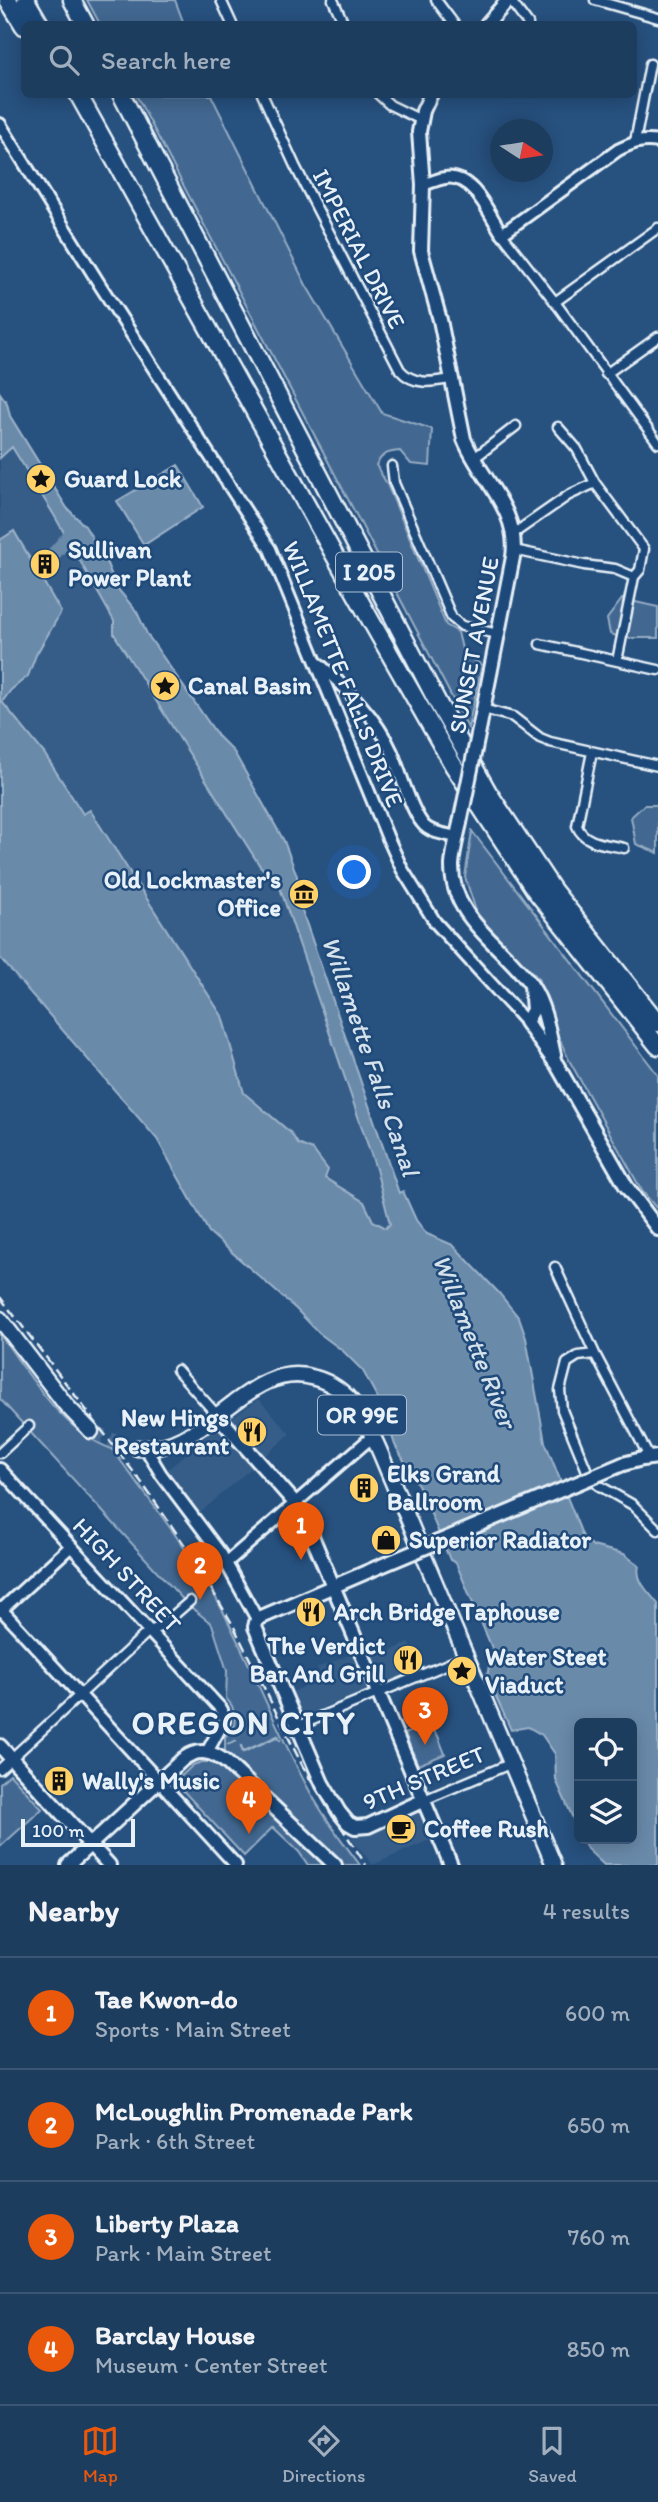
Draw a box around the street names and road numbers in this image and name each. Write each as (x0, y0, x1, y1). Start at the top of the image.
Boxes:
street label: IMPERIAL DRIVE (307, 164, 412, 333)
street label: WILLAMETTE FALLS DRIVE (277, 537, 410, 811)
road number: I 205 (336, 552, 402, 592)
street label: SUNSET AVENUE (442, 554, 505, 736)
road number: OR 99E (318, 1396, 406, 1434)
street label: HIGH STREET (67, 1511, 188, 1638)
street label: 9TH STREET (358, 1739, 490, 1816)

